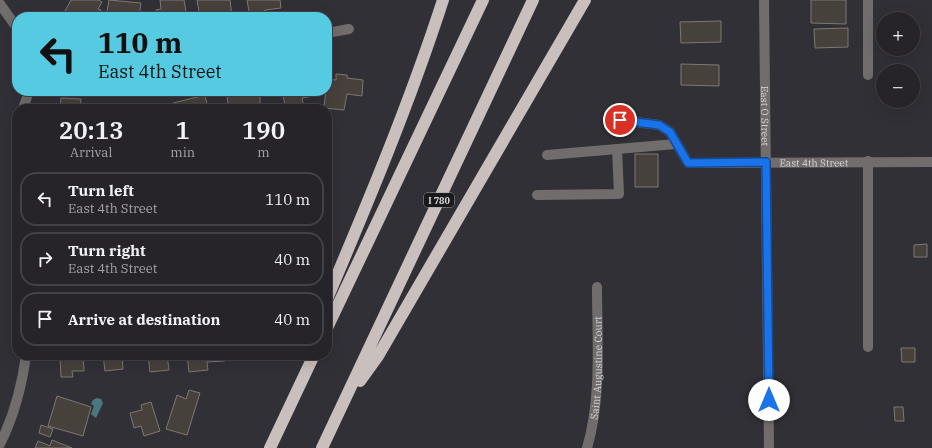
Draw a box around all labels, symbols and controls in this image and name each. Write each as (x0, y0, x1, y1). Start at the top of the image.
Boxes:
map controls (876, 12, 920, 108)
button: + (876, 12, 920, 56)
text: 110 m (98, 24, 182, 61)
icon: left (32, 28, 84, 80)
text: East 4th Street (98, 60, 222, 83)
button: − (876, 64, 920, 108)
street label: East O Street (758, 86, 772, 147)
pin (603, 103, 637, 137)
icon: arrive (609, 109, 631, 131)
text: 20:13 (59, 114, 124, 146)
text: 1 (176, 114, 190, 146)
text: 190 (242, 114, 285, 146)
text: Arrival (70, 144, 112, 161)
text: min (170, 144, 195, 161)
text: m (257, 144, 270, 161)
street label: East 4th Street (779, 156, 849, 169)
text: Turn left (68, 181, 134, 200)
icon: left (34, 188, 56, 210)
text: 110 m (265, 190, 310, 209)
road number: I 780 (424, 193, 454, 207)
text: East 4th Street (68, 200, 157, 217)
text: Turn right (68, 241, 146, 260)
icon: right (34, 248, 56, 270)
text: 40 m (274, 250, 310, 269)
text: East 4th Street (68, 260, 157, 277)
icon: arrive (34, 308, 56, 330)
text: Arrive at destination (68, 310, 220, 329)
text: 40 m (274, 310, 310, 329)
street label: Saint Augustine Court (587, 316, 604, 420)
position arrow (748, 379, 790, 421)

